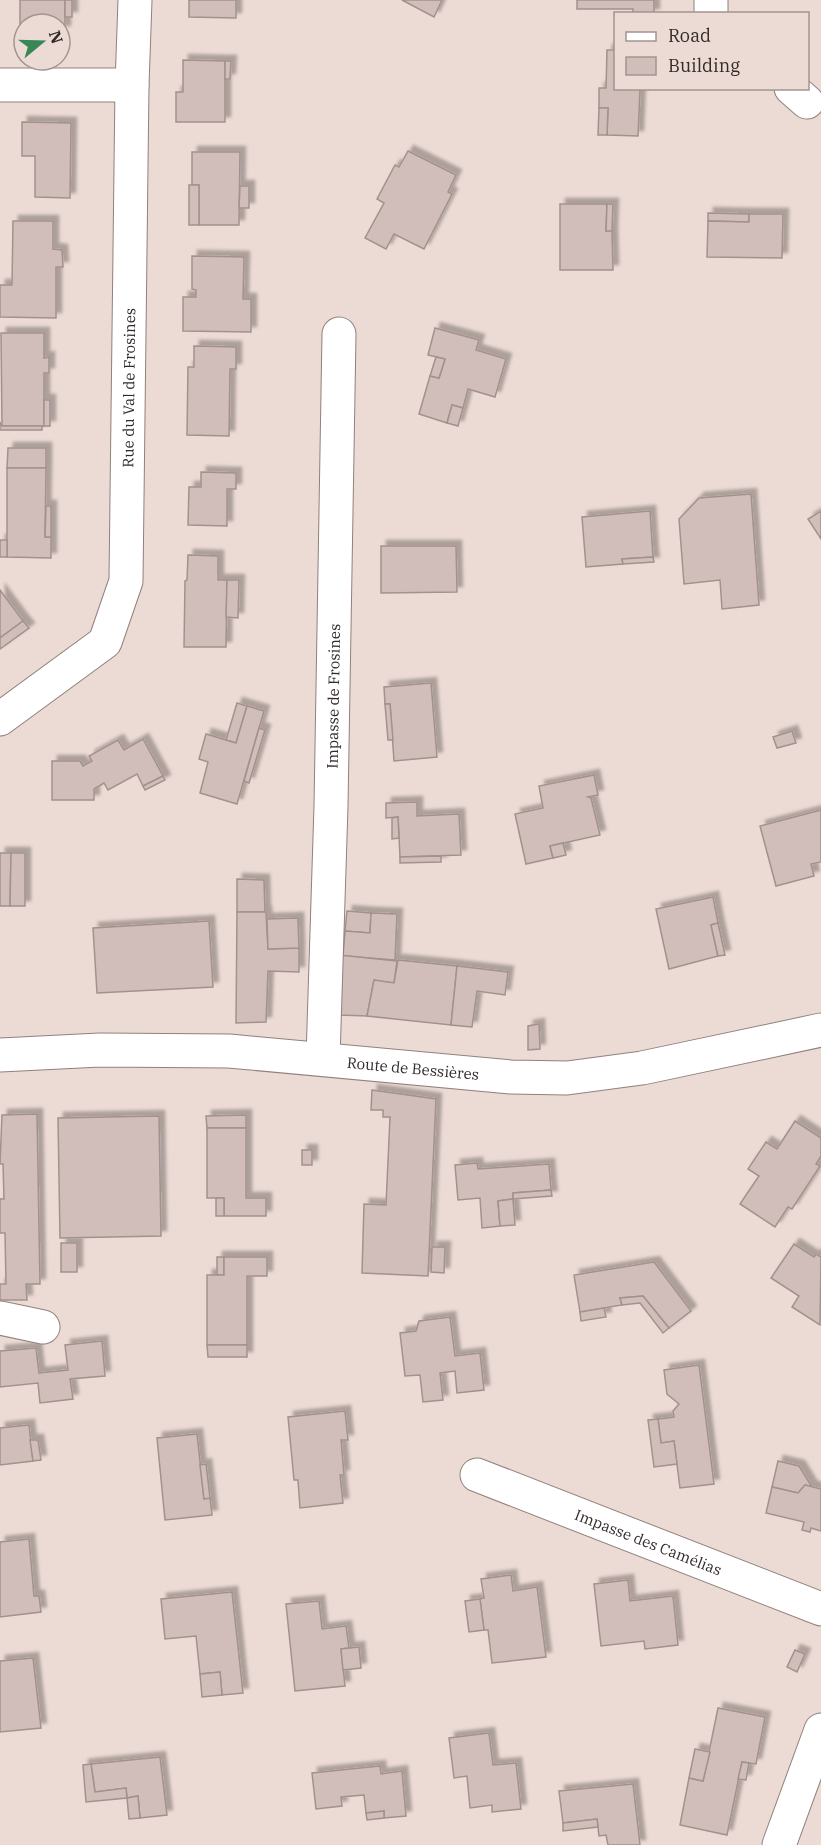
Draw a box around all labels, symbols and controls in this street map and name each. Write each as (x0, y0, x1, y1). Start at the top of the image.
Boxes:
north arrow (12, 12, 72, 72)
legend (614, 12, 809, 90)
text: Road (668, 24, 711, 47)
text: N (45, 28, 68, 46)
text: Building (668, 54, 740, 77)
street label: Rue du Val de Frosines (118, 308, 139, 468)
street label: Impasse de Frosines (322, 623, 344, 769)
street label: Route de Bessières (346, 1052, 480, 1084)
street label: Impasse des Camélias (572, 1505, 725, 1579)

